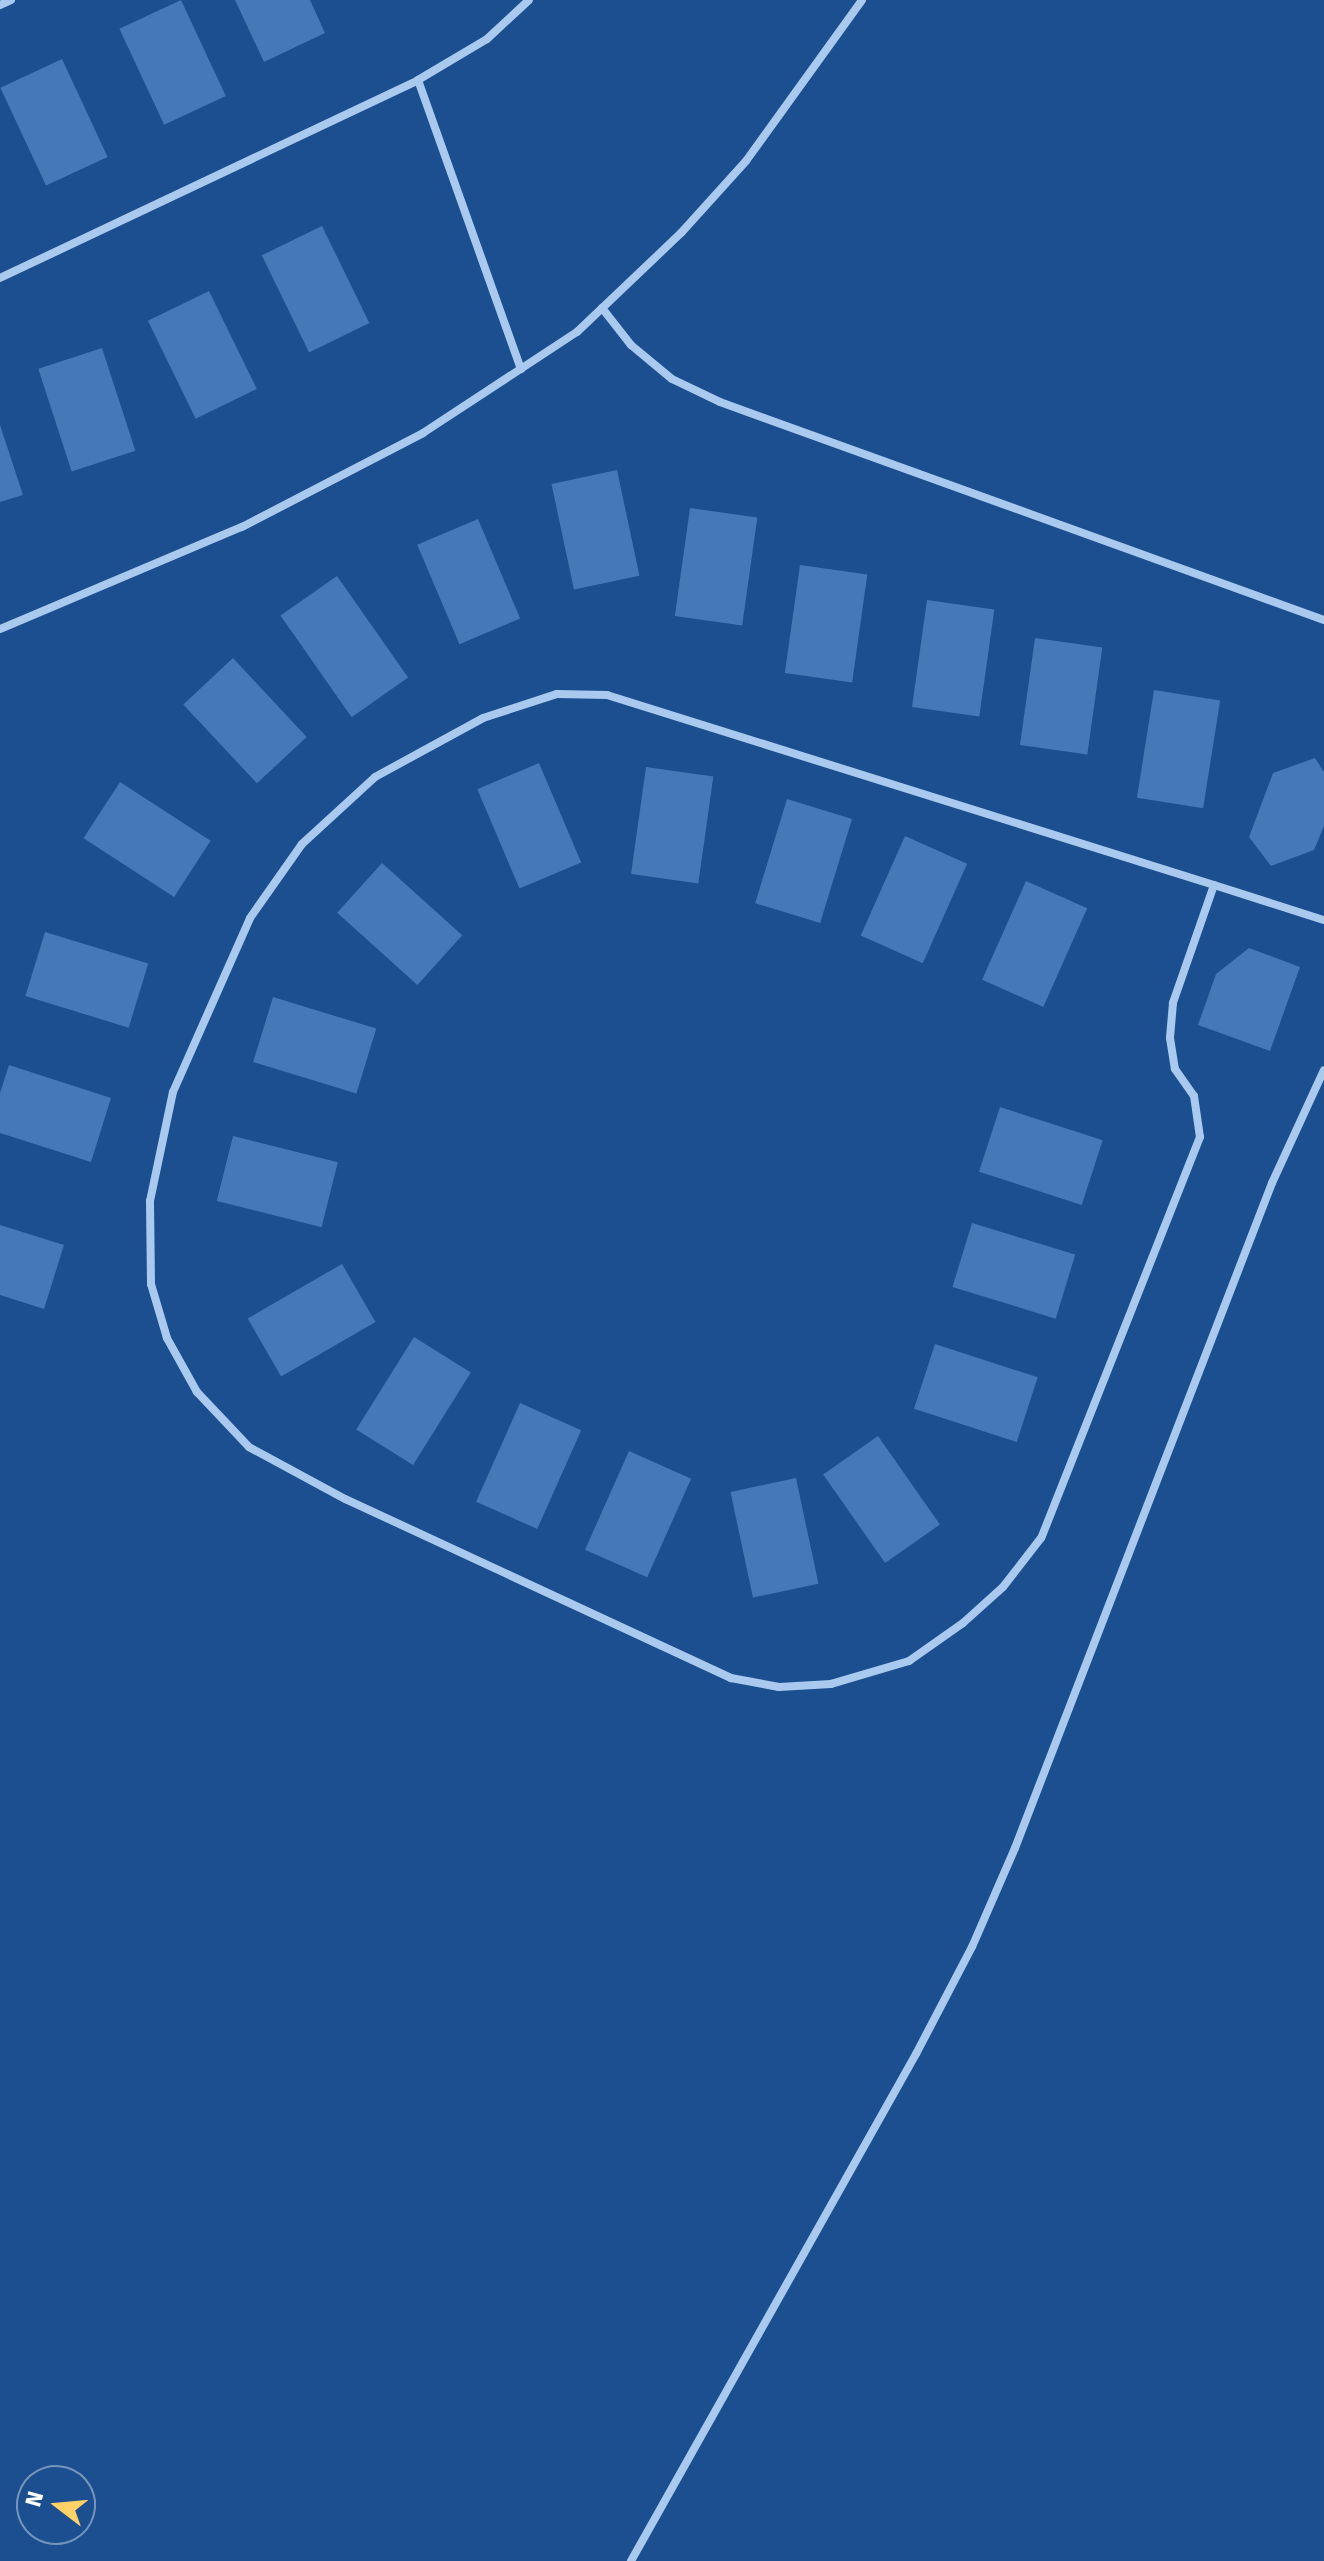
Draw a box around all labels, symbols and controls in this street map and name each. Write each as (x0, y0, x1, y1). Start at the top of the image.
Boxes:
north arrow (16, 2465, 96, 2545)
text: N (19, 2488, 49, 2510)

